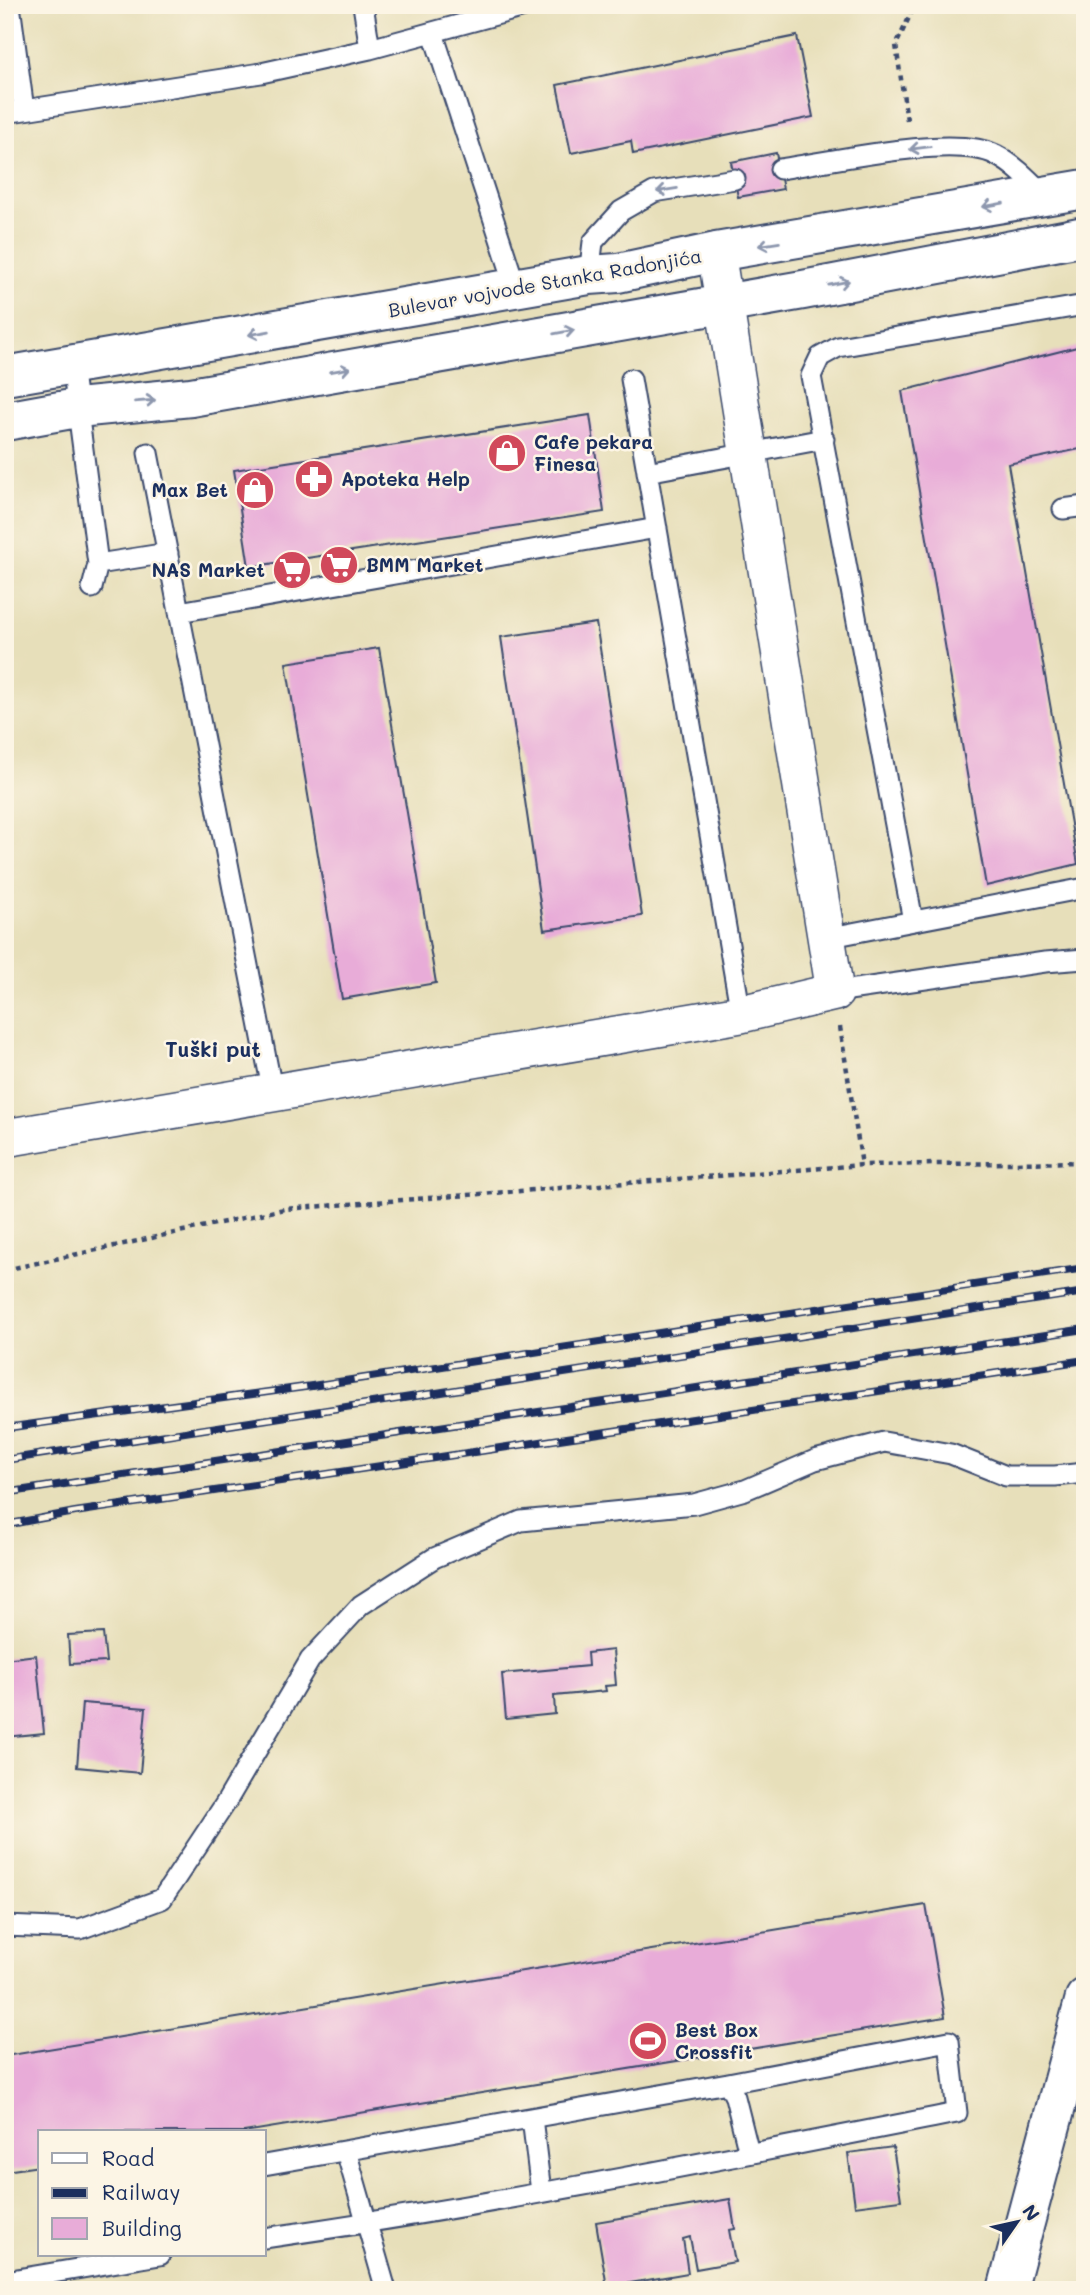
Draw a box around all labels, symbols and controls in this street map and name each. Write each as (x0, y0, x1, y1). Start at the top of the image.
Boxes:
one-way arrow (909, 141, 932, 154)
one-way arrow (656, 184, 679, 197)
one-way arrow (982, 199, 1005, 212)
one-way arrow (758, 238, 781, 251)
street label: Bulevar vojvode Stanka Radonjića (386, 243, 703, 322)
one-way arrow (827, 276, 849, 289)
one-way arrow (552, 325, 575, 338)
one-way arrow (248, 327, 271, 341)
one-way arrow (328, 363, 351, 376)
one-way arrow (134, 395, 156, 408)
place label: Cafe pekara Finesa (534, 429, 653, 476)
shop icon: Cafe pekara Finesa (486, 432, 528, 474)
pharmacy icon: Apoteka Help (293, 458, 335, 500)
place label: Apoteka Help (341, 466, 470, 491)
shop icon: Max Bet (234, 469, 276, 511)
place label: Max Bet (152, 477, 228, 502)
supermarket icon: BMM Market (318, 544, 360, 586)
supermarket icon: NAS Market (271, 549, 313, 591)
place label: BMM Market (366, 552, 483, 577)
place label: NAS Market (152, 557, 265, 582)
district label: Tuški put (165, 1035, 261, 1062)
place label: Best Box Crossfit (675, 2017, 758, 2064)
sports icon: Best Box Crossfit (627, 2020, 669, 2062)
legend (38, 2130, 266, 2256)
text: Road (102, 2144, 154, 2171)
text: Railway (102, 2178, 181, 2205)
north arrow (982, 2186, 1052, 2256)
text: N (1017, 2199, 1046, 2225)
text: Building (102, 2214, 182, 2241)

